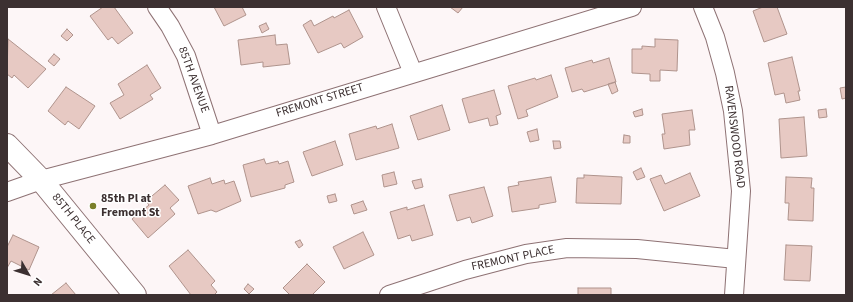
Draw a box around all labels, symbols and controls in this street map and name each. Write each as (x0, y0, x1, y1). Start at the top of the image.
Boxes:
street label: 85TH AVENUE (174, 45, 212, 115)
street label: FREMONT STREET (274, 81, 366, 121)
street label: RAVENSWOOD ROAD (721, 85, 747, 189)
street label: 85TH PLACE (48, 191, 98, 247)
place label: 85th Pl at Fremont St (101, 192, 160, 220)
marker: 85th Pl at Fremont St (88, 201, 98, 211)
street label: FREMONT PLACE (470, 243, 556, 275)
north arrow (8, 254, 48, 294)
text: N (30, 274, 46, 289)

